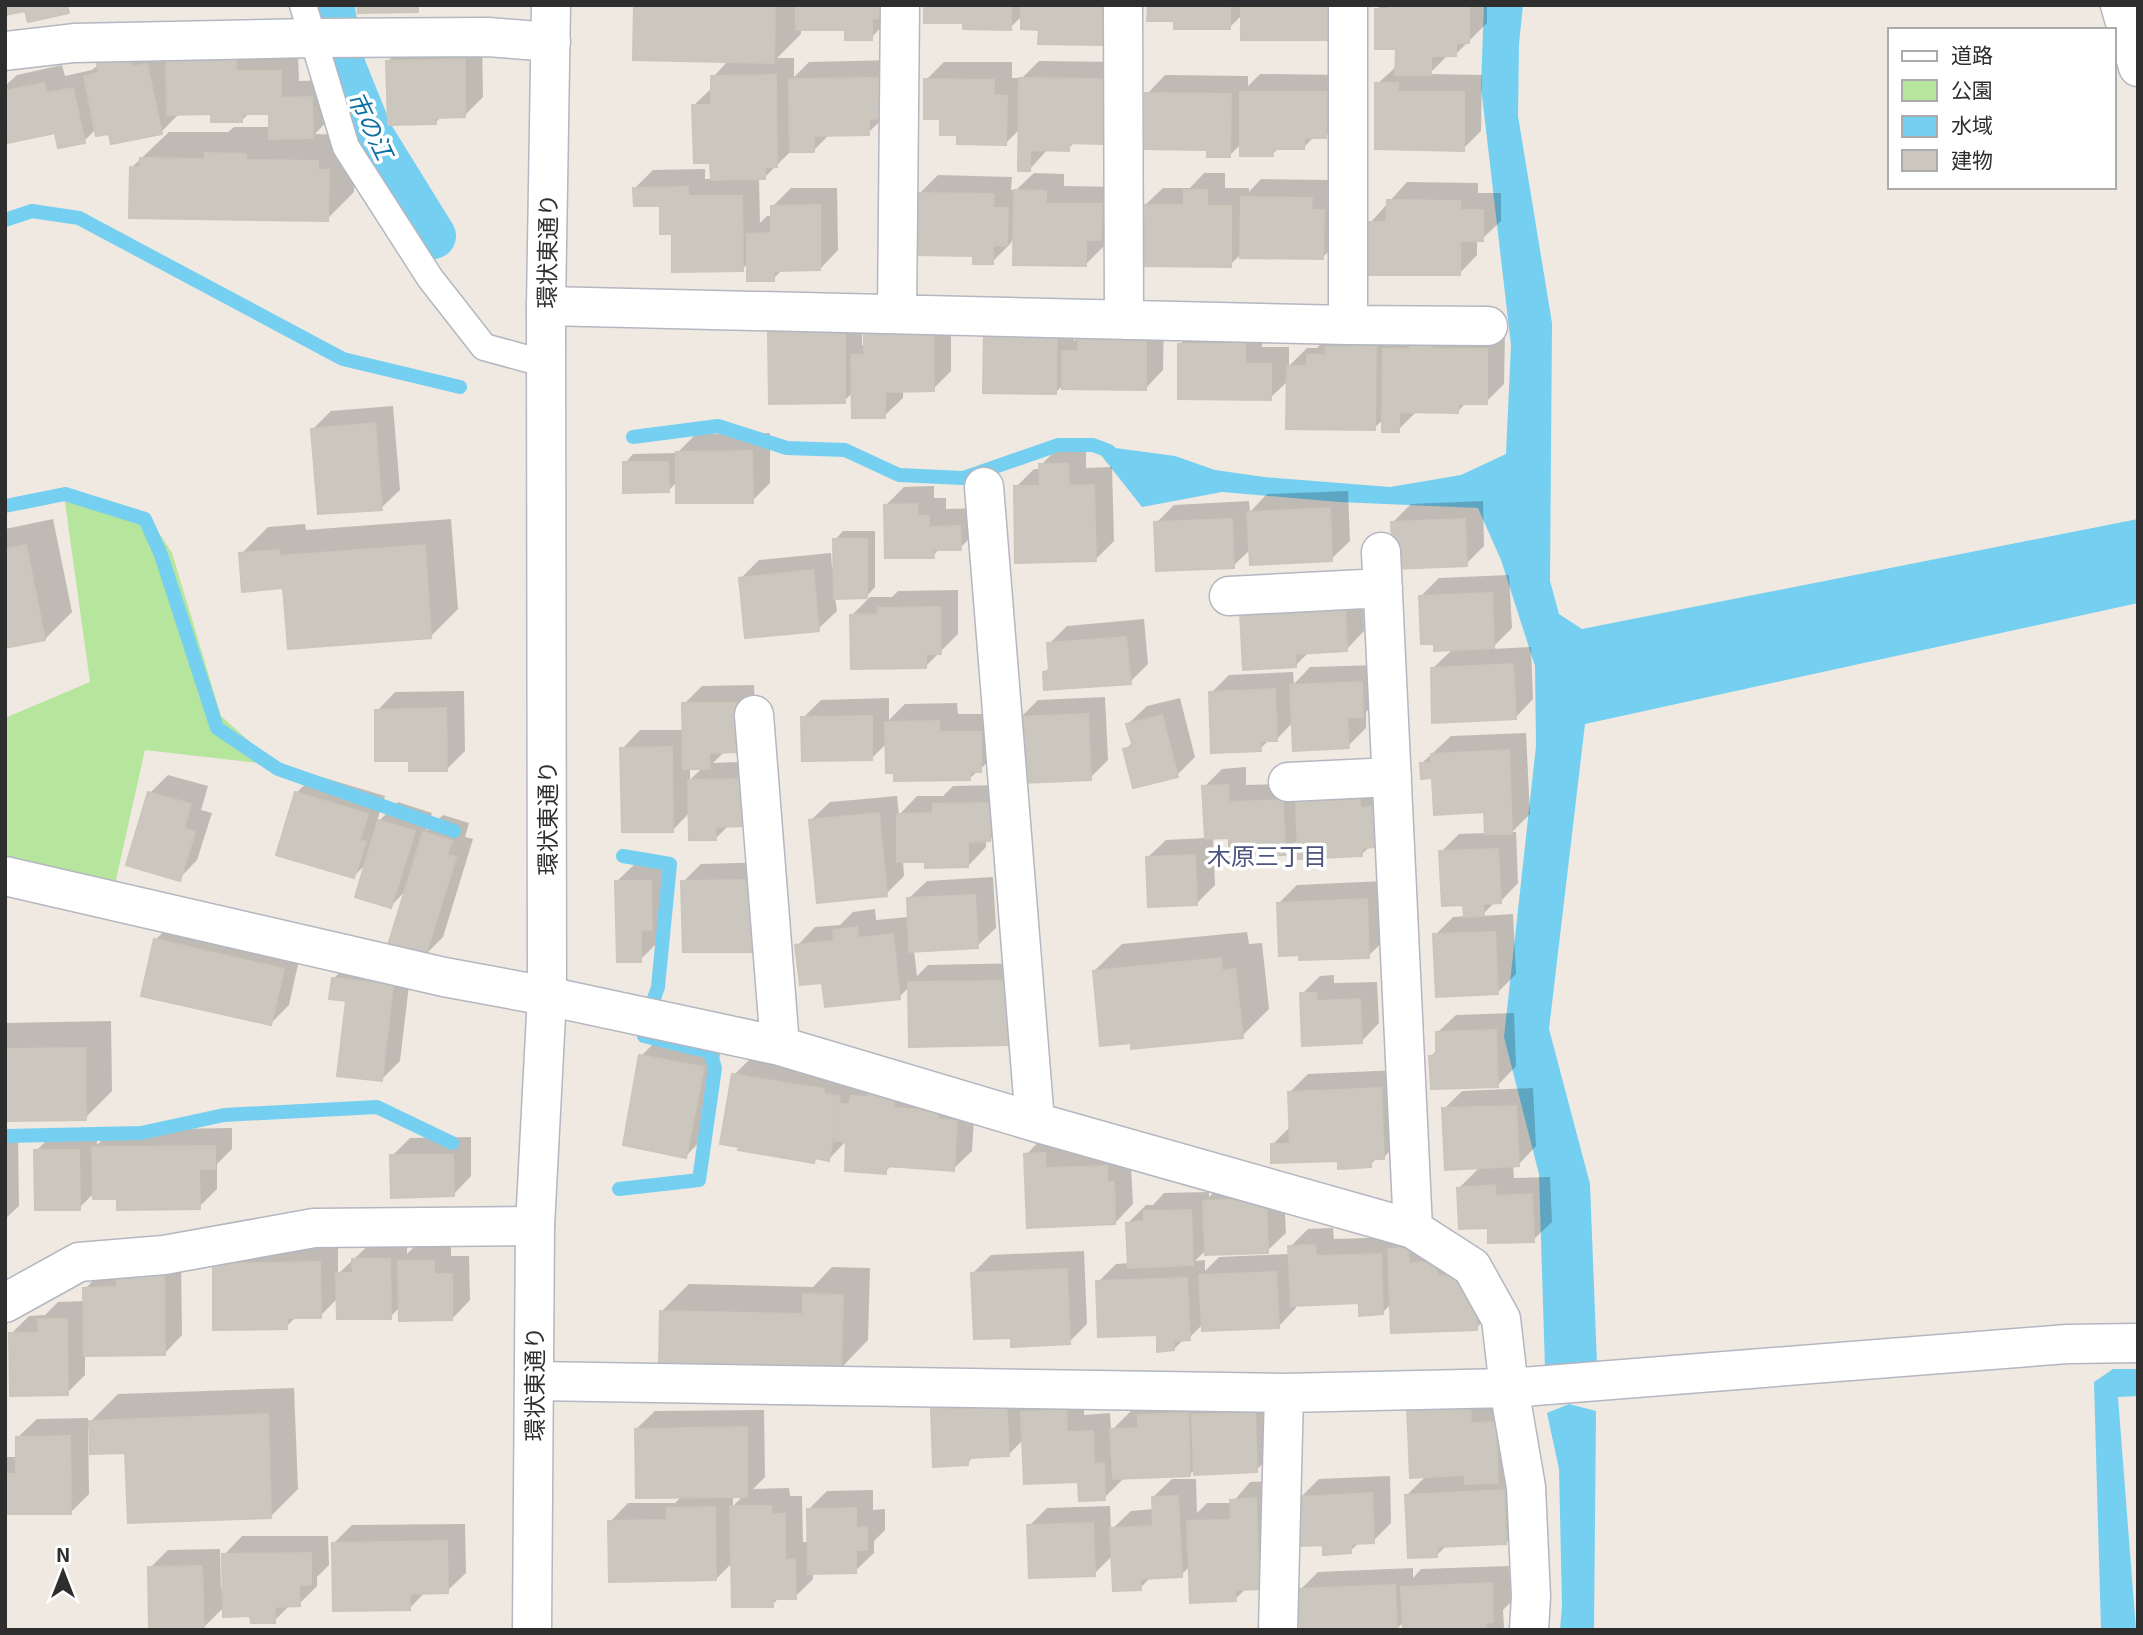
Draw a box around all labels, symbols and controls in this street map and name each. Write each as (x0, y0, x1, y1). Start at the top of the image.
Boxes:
legend (1888, 28, 2115, 189)
text: 道路 (1951, 42, 1993, 67)
text: 公園 (1951, 77, 1993, 102)
water label: 市の江 (342, 86, 401, 166)
text: 水域 (1951, 112, 1993, 137)
text: 建物 (1951, 147, 1993, 172)
street label: 環状東通り (532, 193, 562, 309)
street label: 環状東通り (533, 761, 561, 876)
district label: 木原三丁目 (1207, 841, 1327, 870)
street label: 環状東通り (520, 1327, 548, 1442)
north arrow (28, 1537, 98, 1607)
text: N (56, 1543, 70, 1566)

